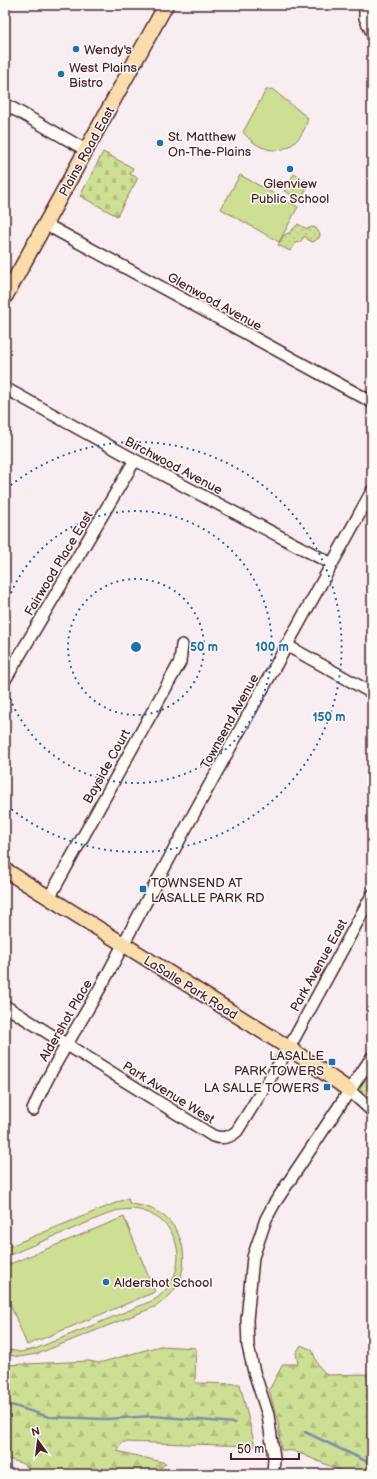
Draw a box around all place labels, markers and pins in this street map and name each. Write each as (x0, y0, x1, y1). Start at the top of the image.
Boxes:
place label: Wendy's (84, 42, 133, 58)
marker: Wendy's (71, 44, 81, 54)
place label: West Plains Bistro (69, 60, 137, 91)
marker: West Plains Bistro (56, 69, 66, 79)
place label: St. Matthew On-The-Plains (168, 129, 252, 160)
marker: St. Matthew On-The-Plains (155, 138, 165, 148)
marker: Glenview Public School (285, 164, 295, 174)
place label: Glenview Public School (251, 176, 329, 207)
centre of rings (129, 640, 143, 654)
place label: TOWNSEND AT LASALLE PARK RD (151, 875, 264, 906)
marker: TOWNSEND AT LASALLE PARK RD (138, 884, 148, 894)
place label: LASALLE PARK TOWERS (234, 1048, 324, 1079)
marker: LASALLE PARK TOWERS (327, 1057, 337, 1067)
place label: LA SALLE TOWERS (204, 1080, 319, 1096)
marker: LA SALLE TOWERS (322, 1082, 332, 1092)
place label: Aldershot School (114, 1275, 212, 1291)
marker: Aldershot School (101, 1277, 111, 1287)

